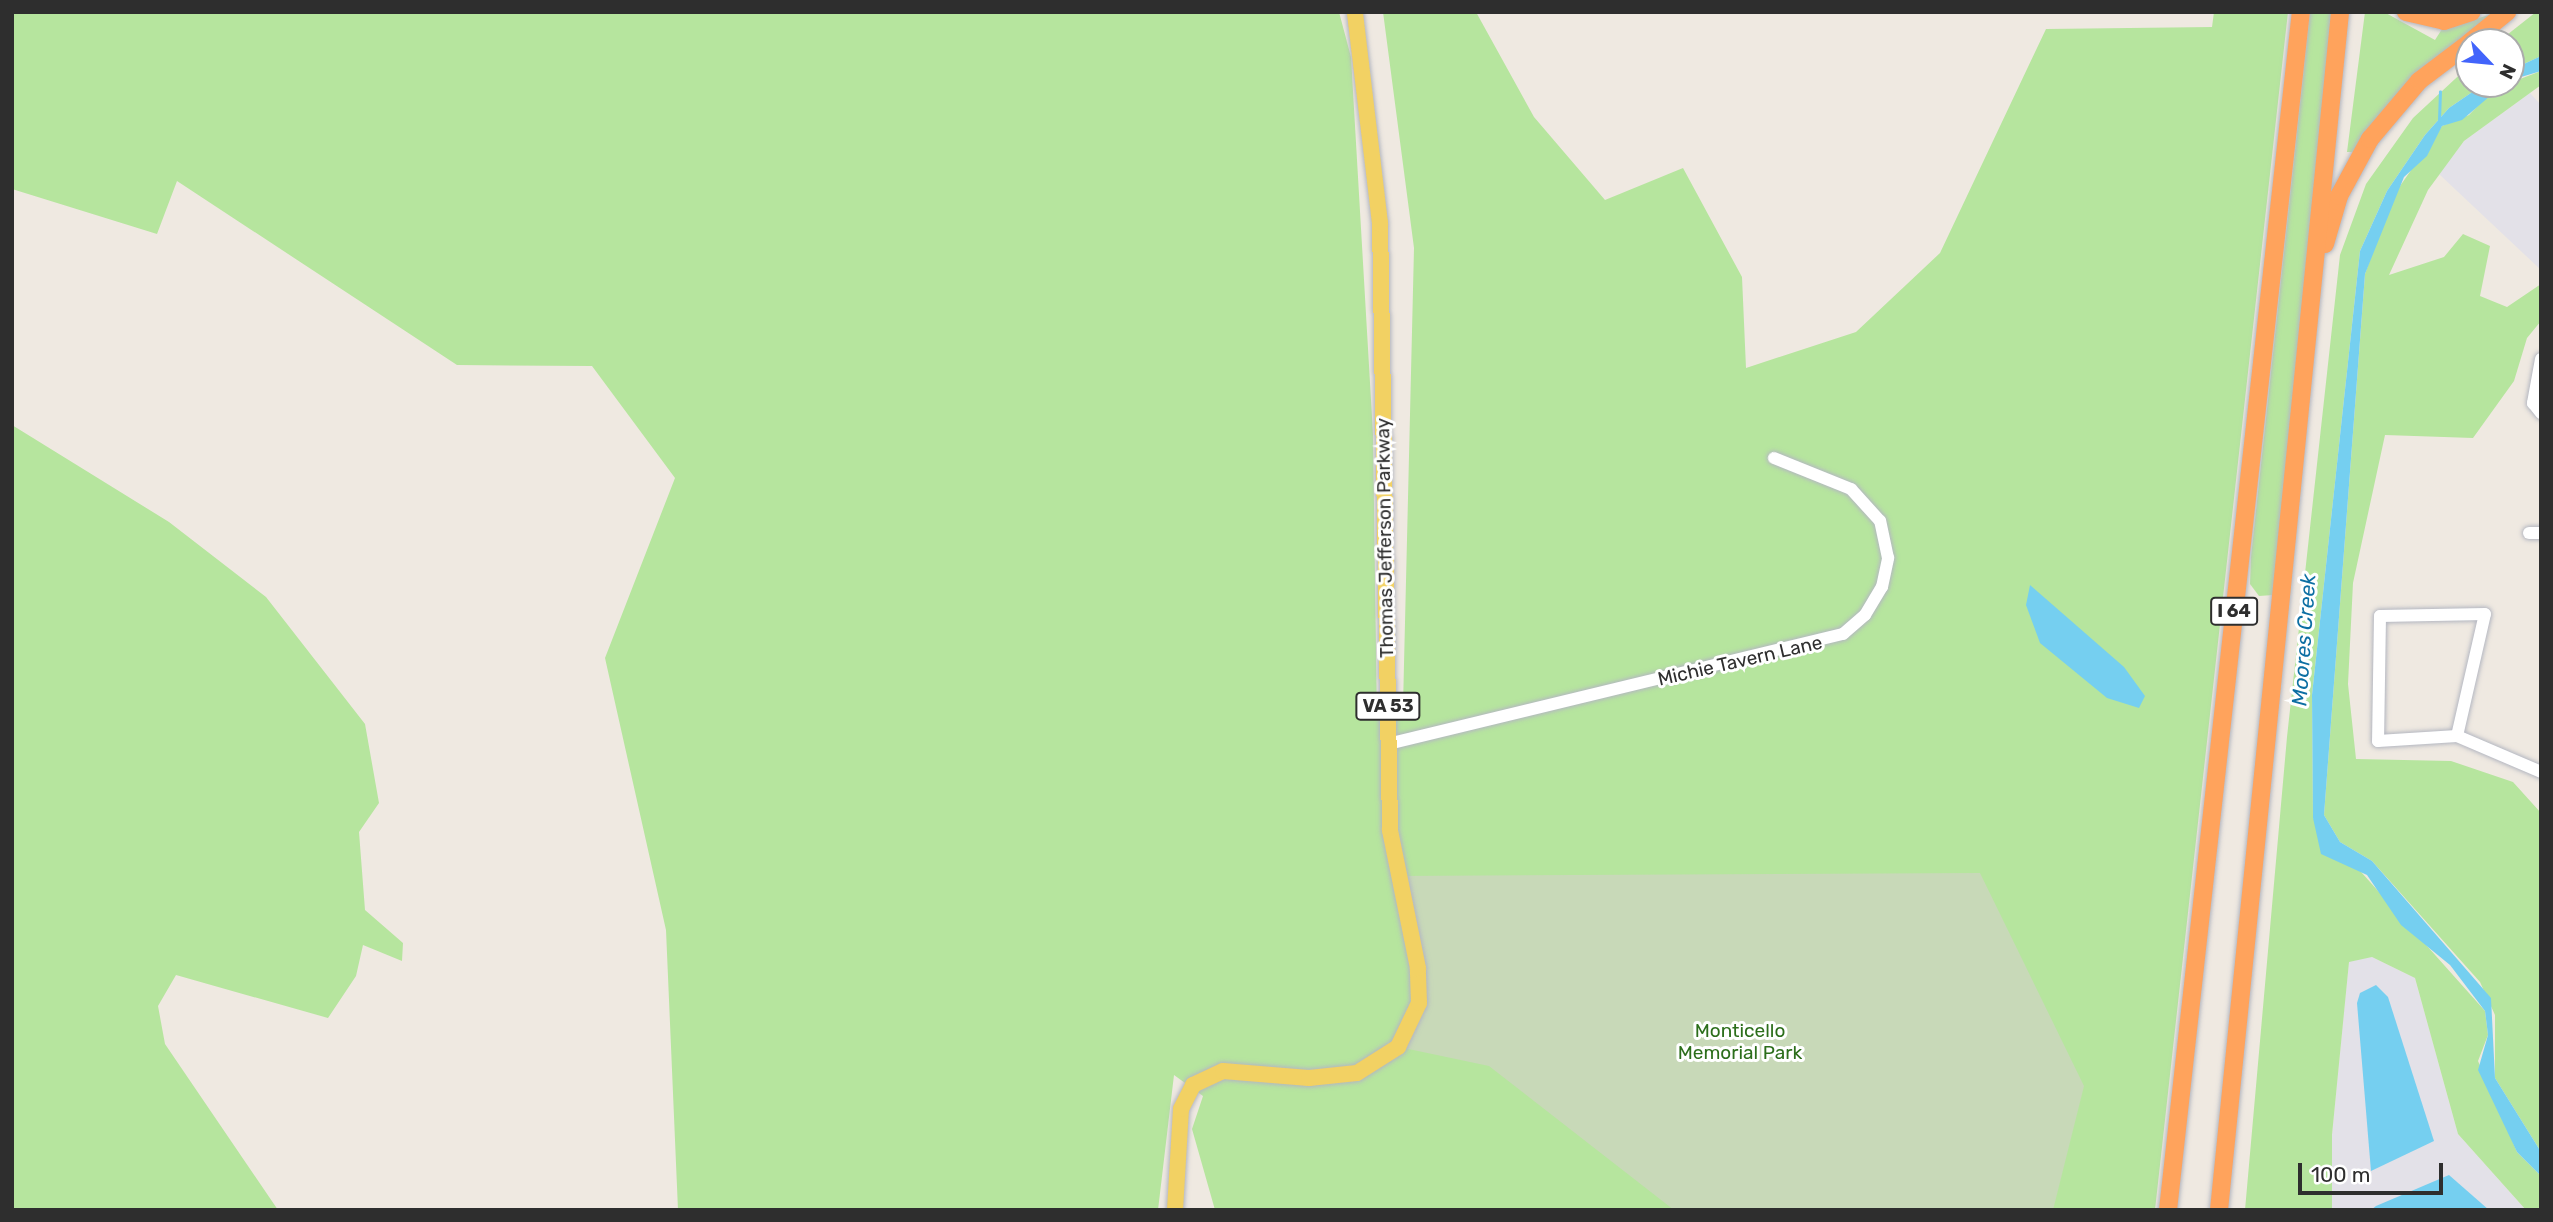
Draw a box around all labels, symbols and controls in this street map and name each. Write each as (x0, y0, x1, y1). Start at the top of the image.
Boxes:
north arrow (2455, 28, 2525, 98)
text: N (2494, 60, 2521, 83)
street label: Thomas Jefferson Parkway (1372, 418, 1398, 658)
water label: Moores Creek (2287, 573, 2321, 707)
road number: I 64 (2210, 596, 2258, 626)
street label: Michie Tavern Lane (1655, 631, 1825, 691)
road number: VA 53 (1355, 692, 1421, 720)
park label: Monticello Memorial Park (1678, 1020, 1802, 1064)
scale bar (2301, 1148, 2446, 1192)
text: 100 m (2311, 1162, 2370, 1187)

